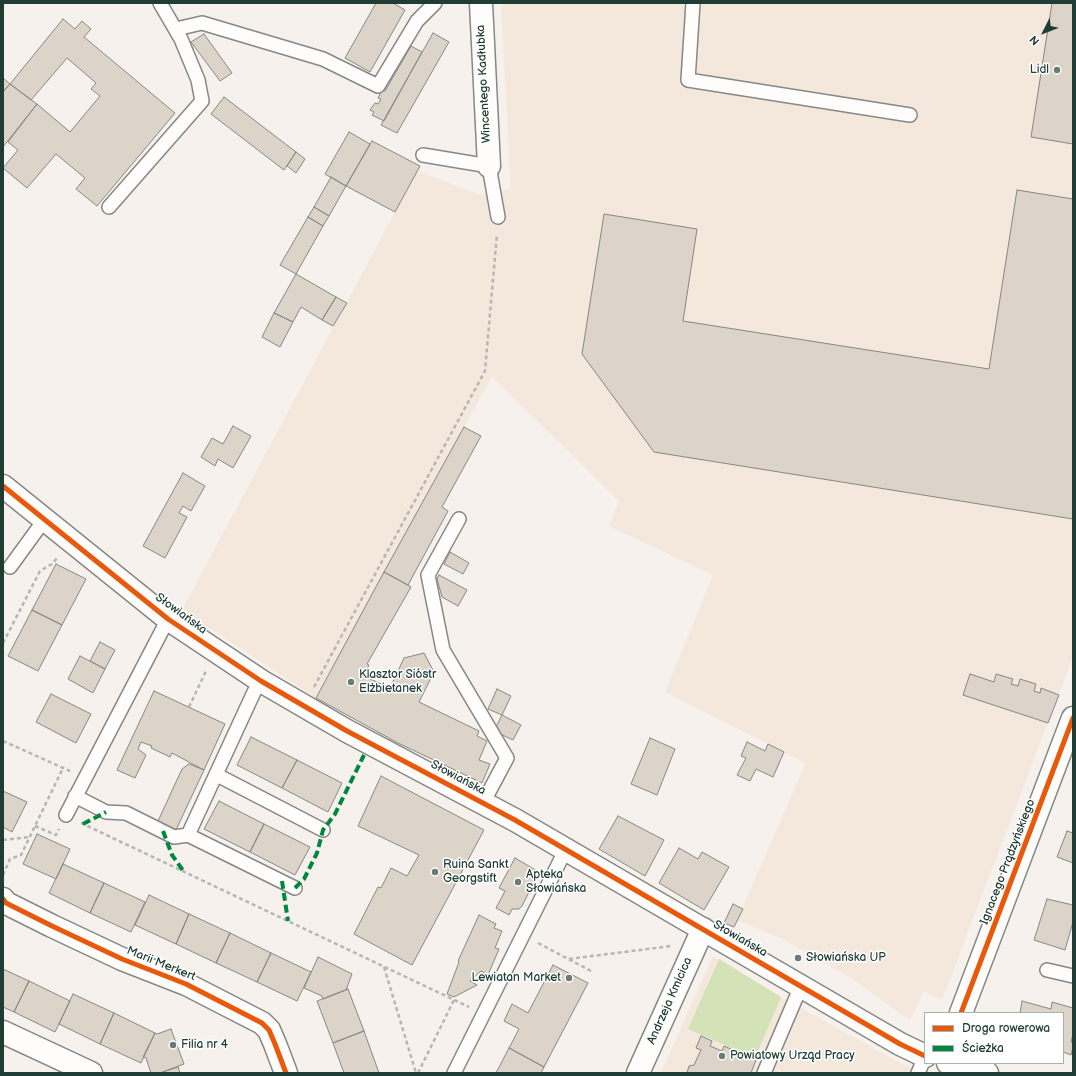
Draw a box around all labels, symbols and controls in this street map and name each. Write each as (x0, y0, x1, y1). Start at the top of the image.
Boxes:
north arrow (1024, 12, 1064, 52)
street label: Wincentego Kadłubka (474, 24, 494, 144)
text: N (1027, 33, 1042, 48)
place label: Lidl (1030, 63, 1049, 77)
marker: Lidl (1052, 65, 1062, 75)
street label: Słowiańska (152, 590, 210, 638)
place label: Klasztor Sióstr Elżbietanek (359, 668, 436, 696)
marker: Klasztor Sióstr Elżbietanek (346, 677, 356, 687)
street label: Słowiańska (428, 757, 488, 799)
street label: Ignacego Prądzyńskiego (977, 797, 1039, 927)
place label: Ruina Sankt Georgstift (443, 858, 509, 886)
marker: Ruina Sankt Georgstift (430, 867, 440, 877)
place label: Apteka Słowiańska (526, 868, 586, 896)
marker: Apteka Słowiańska (513, 877, 523, 887)
street label: Słowiańska (710, 918, 770, 960)
street label: Marii Merkert (124, 944, 198, 984)
place label: Słowiańska UP (806, 951, 886, 965)
marker: Słowiańska UP (793, 953, 803, 963)
street label: Andrzeja Kmicica (644, 955, 696, 1047)
place label: Lewiatan Market (472, 971, 561, 985)
marker: Lewiatan Market (564, 973, 574, 983)
legend (924, 1012, 1064, 1064)
text: Droga rowerowa (962, 1021, 1050, 1036)
place label: Filia nr 4 (181, 1038, 228, 1052)
marker: Filia nr 4 (168, 1040, 178, 1050)
text: Ścieżka (962, 1041, 1004, 1056)
place label: Powiatowy Urząd Pracy (730, 1049, 855, 1063)
marker: Powiatowy Urząd Pracy (717, 1051, 727, 1061)

